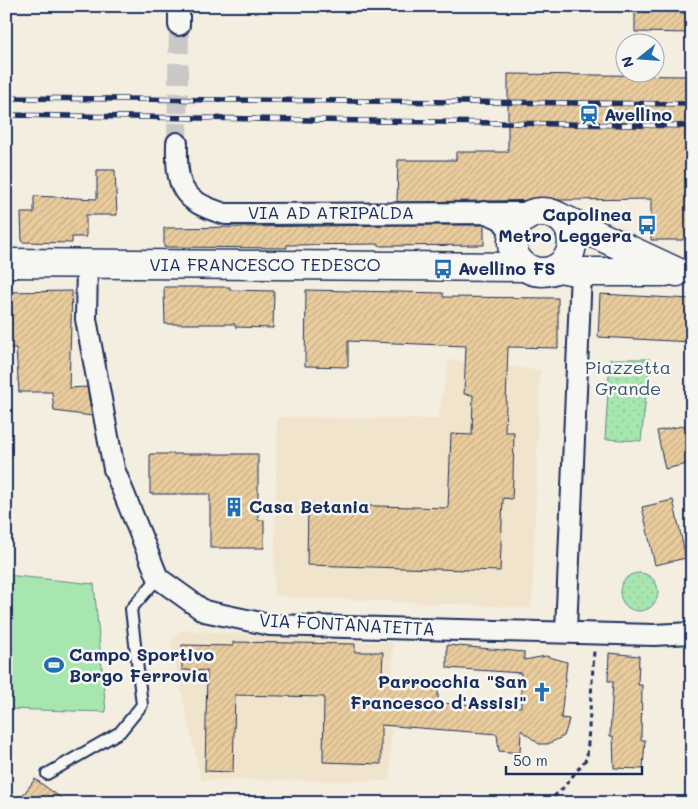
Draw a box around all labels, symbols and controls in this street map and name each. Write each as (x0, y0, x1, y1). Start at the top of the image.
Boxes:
north arrow (616, 32, 666, 82)
text: N (616, 54, 638, 70)
place label: Avellino (604, 102, 672, 126)
station icon: Avellino (578, 104, 600, 126)
street label: VIA AD ATRIPALDA (248, 200, 414, 224)
place label: Capolinea Metro Leggera (498, 202, 632, 247)
bus stop icon: Capolinea Metro Leggera (636, 214, 658, 236)
street label: VIA FRANCESCO TEDESCO (149, 252, 381, 276)
place label: Avellino FS (458, 256, 556, 280)
bus stop icon: Avellino FS (432, 258, 454, 280)
park label: Piazzetta Grande (585, 355, 671, 400)
place label: Casa Betania (249, 494, 369, 518)
building icon: Casa Betania (223, 496, 245, 518)
street label: VIA FONTANATETTA (258, 607, 436, 641)
place label: Campo Sportivo Borgo Ferrovia (69, 642, 214, 687)
sports icon: Campo Sportivo Borgo Ferrovia (43, 654, 65, 676)
place label: Parrocchia "San Francesco d'Assisi" (350, 669, 527, 714)
church icon: Parrocchia "San Francesco d'Assisi" (531, 681, 553, 703)
scale bar (506, 744, 642, 776)
text: 50 m (513, 750, 548, 770)

